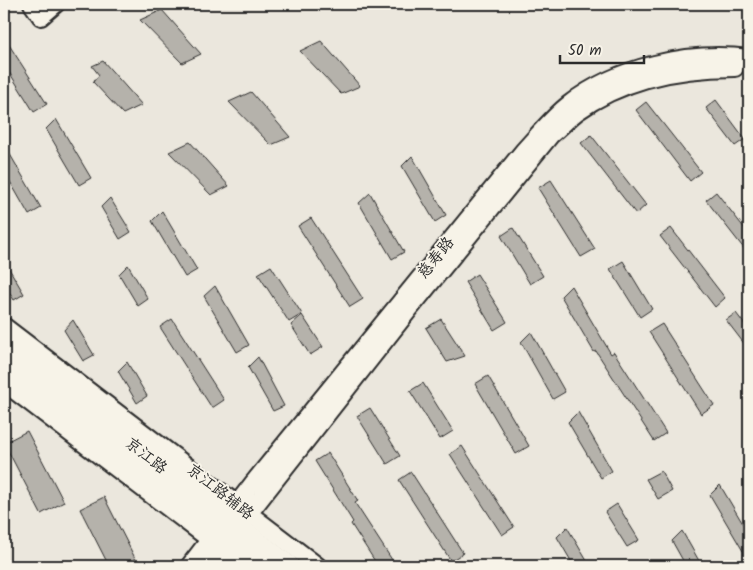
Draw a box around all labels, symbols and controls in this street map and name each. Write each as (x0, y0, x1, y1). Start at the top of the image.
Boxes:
scale bar (560, 32, 644, 64)
text: 50 m (568, 39, 602, 63)
street label: 慈寿路 (411, 231, 461, 285)
street label: 京江路 (119, 431, 173, 481)
street label: 京江路辅路 (181, 458, 259, 526)

